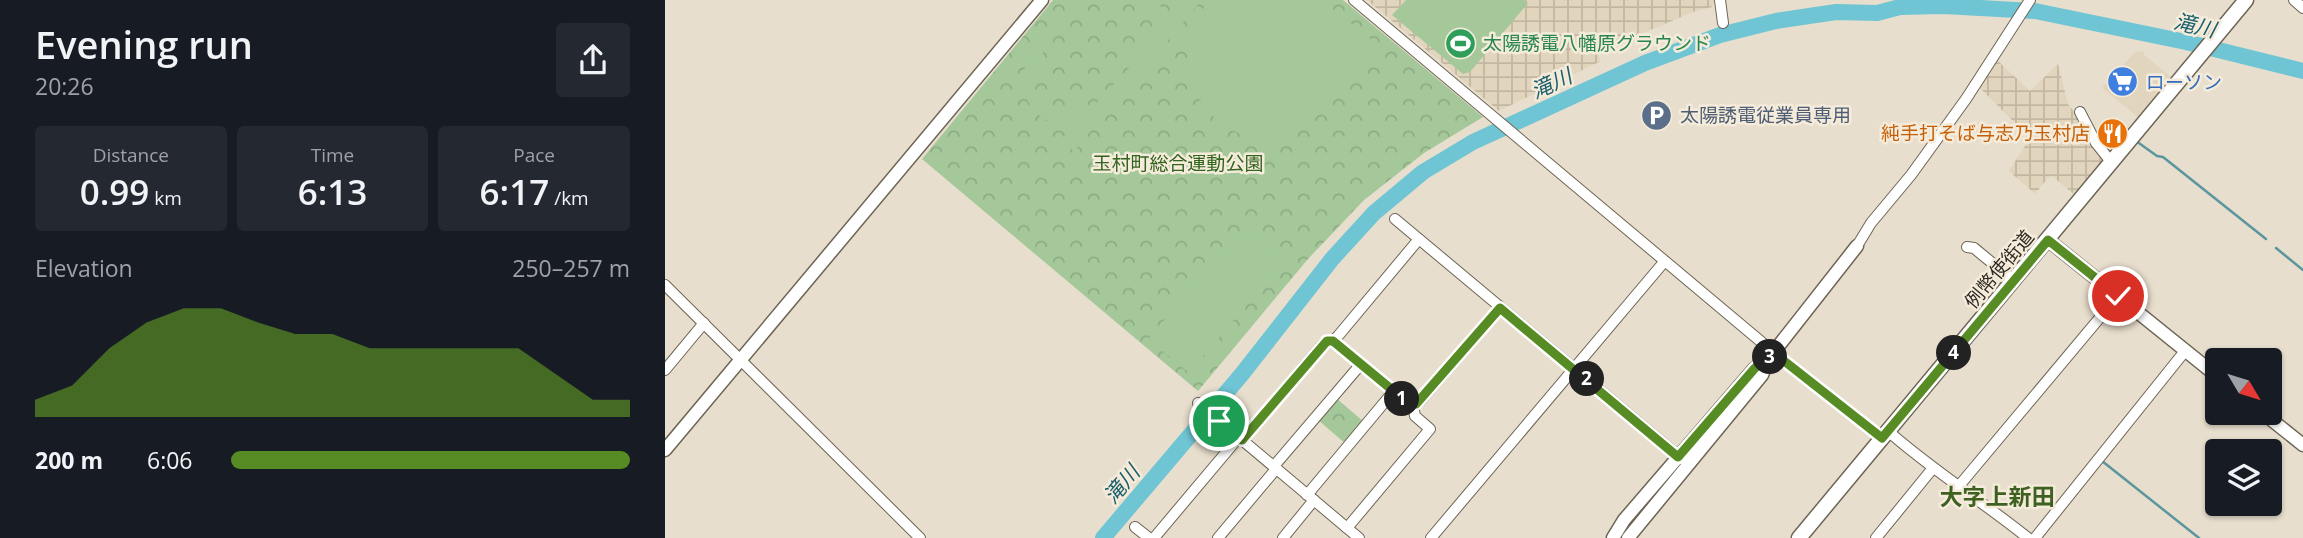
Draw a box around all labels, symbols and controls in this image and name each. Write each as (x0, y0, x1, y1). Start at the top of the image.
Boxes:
water label: 滝川 (2171, 7, 2221, 44)
text: Evening run (35, 18, 253, 70)
button: share (556, 23, 630, 97)
sports icon: 太陽誘電八幡原グラウンド (1443, 26, 1477, 60)
place label: 太陽誘電八幡原グラウンド (1483, 30, 1711, 56)
water label: 滝川 (1526, 61, 1578, 105)
supermarket icon: ローソン (2106, 65, 2140, 99)
place label: ローソン (2146, 69, 2222, 95)
text: 20:26 (35, 70, 94, 102)
parking icon: 太陽誘電従業員専用 (1640, 98, 1674, 132)
place label: 太陽誘電従業員専用 (1680, 102, 1851, 128)
restaurant icon: 純手打そば与志乃玉村店 (2096, 116, 2130, 150)
place label: 純手打そば与志乃玉村店 (1881, 120, 2090, 146)
text: Distance (93, 142, 169, 168)
text: Time (311, 142, 354, 168)
text: Pace (513, 142, 555, 168)
park label: 玉村町総合運動公園 (1092, 150, 1264, 176)
text: 0.99 (80, 168, 149, 215)
text: 6:13 (298, 168, 367, 215)
text: 6:17 (480, 168, 549, 215)
text: km (149, 185, 182, 211)
text: /km (549, 185, 589, 211)
street label: 例幣使街道 (1959, 224, 2039, 314)
text: Elevation (35, 252, 133, 284)
text: 250–257 m (512, 252, 630, 284)
pin (2088, 266, 2148, 326)
icon: check (2099, 277, 2137, 315)
pin: 4 (1937, 336, 1971, 370)
text: 4 (1948, 339, 1959, 365)
pin: 3 (1753, 340, 1787, 374)
text: 3 (1764, 343, 1775, 369)
north arrow (2205, 348, 2282, 425)
map controls (2205, 348, 2282, 516)
pin: 2 (1569, 362, 1605, 396)
text: 2 (1581, 365, 1592, 391)
pin: 1 (1385, 382, 1419, 416)
text: 1 (1396, 385, 1407, 411)
pin (1189, 391, 1249, 451)
icon: arrive (1200, 402, 1238, 440)
button: layers (2205, 439, 2282, 516)
text: 200 m (35, 444, 103, 476)
text: 6:06 (147, 444, 193, 476)
water label: 滝川 (1097, 457, 1147, 509)
district label: 大字上新田 (1940, 480, 2055, 512)

